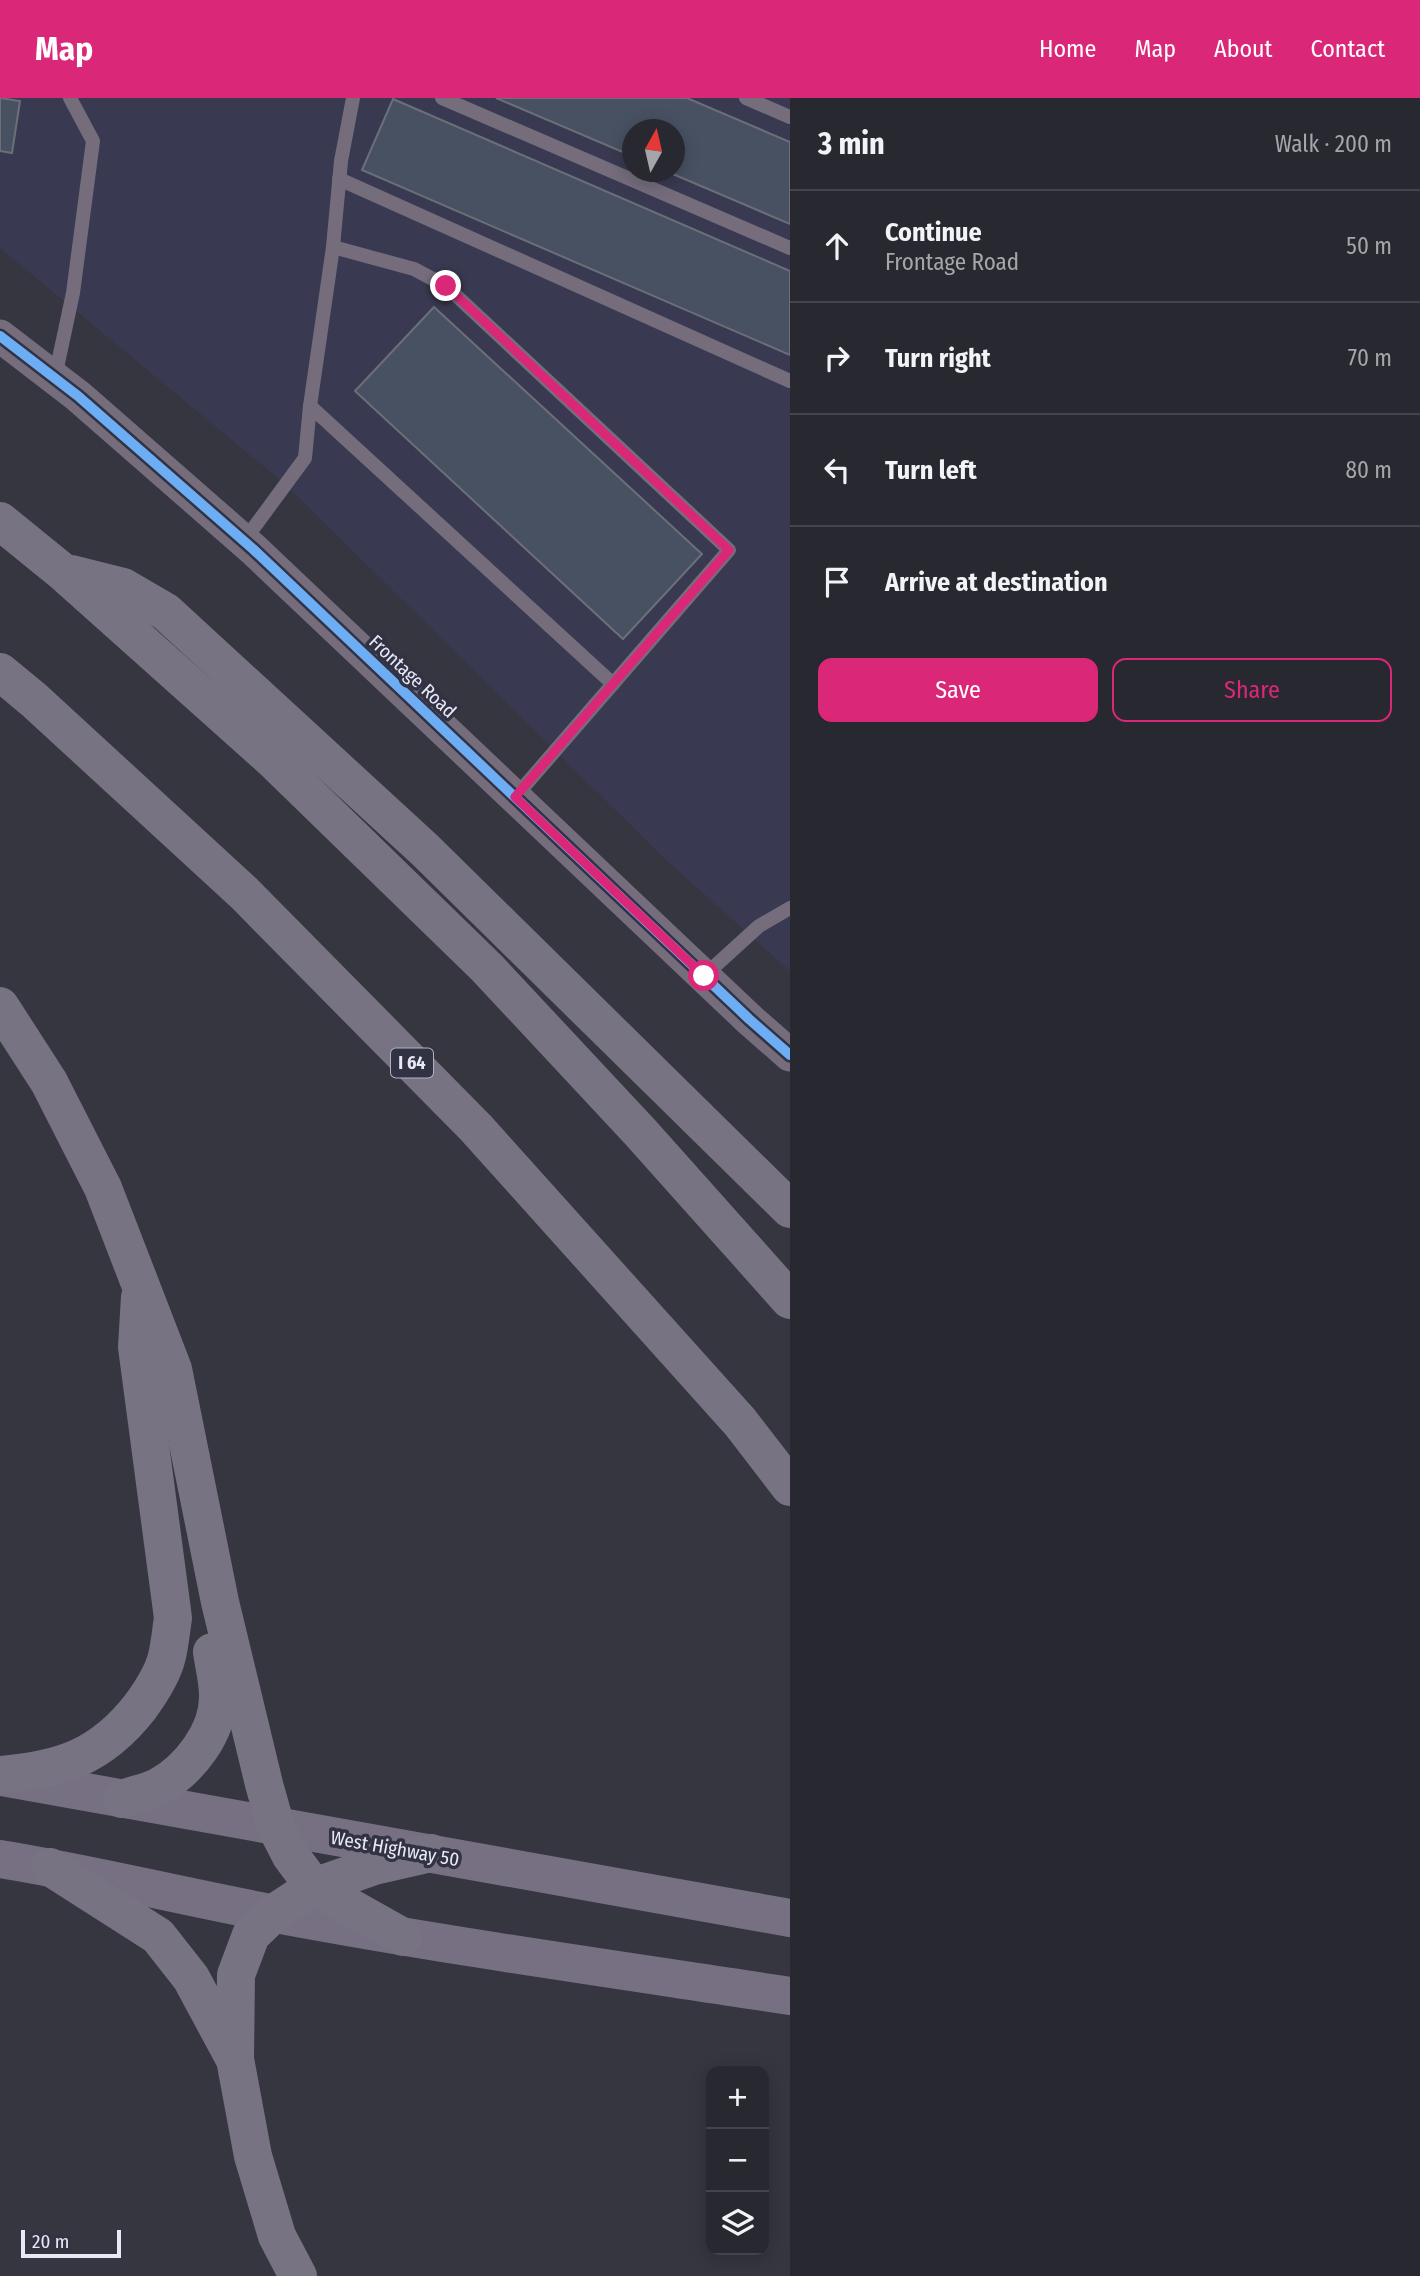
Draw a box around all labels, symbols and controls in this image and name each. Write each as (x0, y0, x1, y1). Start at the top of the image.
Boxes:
text: Map (35, 29, 93, 69)
text: Home (1039, 35, 1096, 63)
text: Map (1134, 35, 1176, 63)
text: About (1214, 35, 1272, 63)
text: Contact (1310, 35, 1385, 63)
north arrow (622, 119, 685, 182)
text: 3 min (818, 126, 885, 162)
text: Walk · 200 m (1275, 130, 1392, 158)
text: Continue (885, 217, 982, 248)
icon: ahead (818, 227, 856, 265)
text: 50 m (1346, 232, 1392, 260)
text: Frontage Road (885, 248, 1019, 276)
route end (430, 270, 461, 301)
icon: right (818, 339, 856, 377)
text: Turn right (885, 343, 991, 374)
text: 70 m (1348, 344, 1392, 372)
icon: left (818, 451, 856, 489)
text: Turn left (885, 455, 977, 486)
text: 80 m (1345, 456, 1392, 484)
icon: arrive (818, 563, 856, 601)
text: Arrive at destination (885, 567, 1108, 598)
street label: Frontage Road (364, 630, 461, 723)
button: Save (818, 658, 1098, 722)
button: Share (1112, 658, 1392, 722)
route start (688, 960, 719, 991)
road number: I 64 (391, 1048, 433, 1078)
street label: West Highway 50 (329, 1826, 461, 1871)
map controls (706, 2066, 769, 2255)
button: + (706, 2066, 769, 2129)
button: − (706, 2129, 769, 2192)
button: layers (706, 2192, 769, 2255)
scale bar (21, 2227, 121, 2259)
text: 20 m (32, 2230, 69, 2253)

